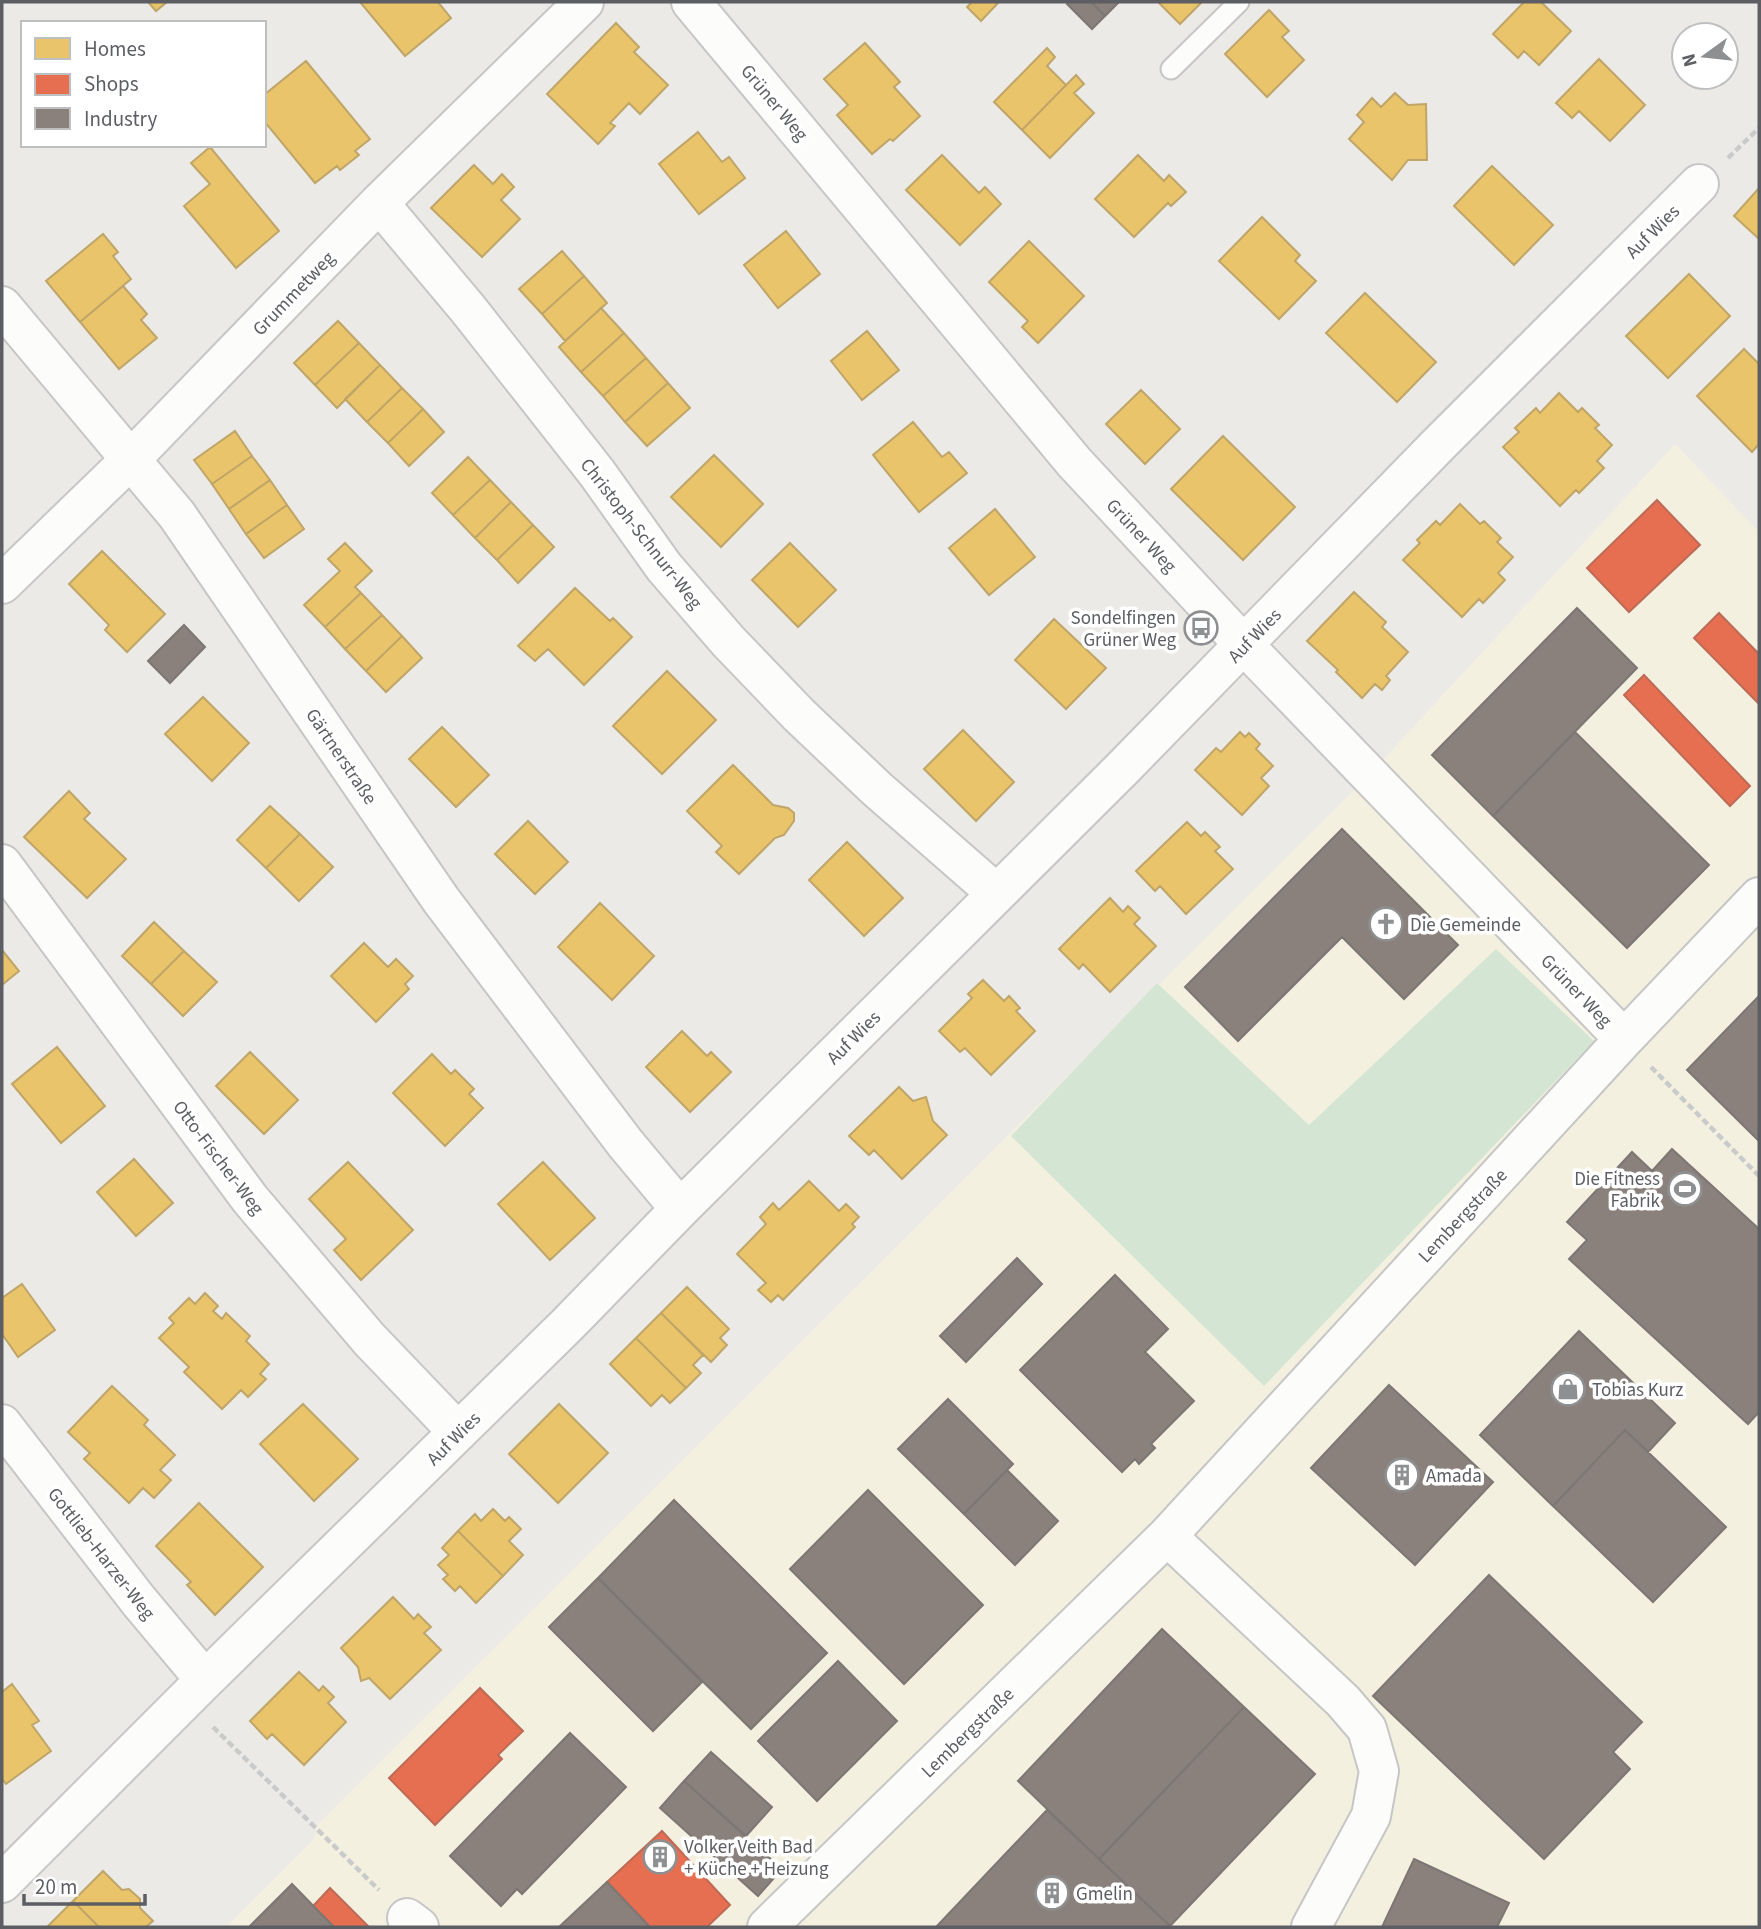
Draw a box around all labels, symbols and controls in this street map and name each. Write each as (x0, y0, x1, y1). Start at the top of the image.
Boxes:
legend (21, 21, 266, 147)
north arrow (1670, 21, 1740, 91)
text: Homes (84, 34, 146, 64)
text: N (1675, 50, 1705, 70)
street label: Grüner Weg (734, 59, 814, 147)
text: Shops (84, 69, 139, 99)
text: Industry (84, 104, 157, 134)
street label: Auf Wies (1620, 199, 1686, 265)
street label: Grummetweg (247, 245, 342, 342)
street label: Christoph-Schnurr-Weg (573, 453, 709, 615)
street label: Grüner Weg (1099, 493, 1183, 579)
street label: Auf Wies (1222, 603, 1288, 669)
place label: Sondelfingen Grüner Weg (1071, 605, 1176, 654)
bus stop icon: Sondelfingen Grüner Weg (1182, 609, 1220, 647)
street label: Gärtnerstraße (299, 703, 383, 810)
church icon: Die Gemeinde (1367, 905, 1405, 943)
place label: Die Gemeinde (1410, 912, 1521, 939)
street label: Grüner Weg (1534, 948, 1618, 1034)
street label: Auf Wies (821, 1005, 887, 1071)
street label: Otto-Fischer-Weg (166, 1095, 270, 1221)
street label: Lembergstraße (1412, 1163, 1514, 1269)
place label: Die Fitness Fabrik (1574, 1166, 1661, 1215)
sports icon: Die Fitness Fabrik (1666, 1170, 1704, 1208)
shop icon: Tobias Kurz (1549, 1370, 1587, 1408)
place label: Tobias Kurz (1592, 1377, 1683, 1404)
street label: Auf Wies (421, 1406, 487, 1472)
building icon: Amada (1383, 1456, 1421, 1494)
place label: Amada (1426, 1463, 1482, 1490)
street label: Gottlieb-Harzer-Weg (41, 1482, 161, 1626)
street label: Lembergstraße (915, 1682, 1021, 1785)
place label: Volker Veith Bad + Küche + Heizung (684, 1834, 829, 1883)
building icon: Volker Veith Bad + Küche + Heizung (641, 1838, 679, 1876)
scale bar (24, 1862, 145, 1906)
text: 20 m (35, 1872, 77, 1902)
building icon: Gmelin (1033, 1874, 1071, 1912)
place label: Gmelin (1076, 1881, 1133, 1908)

